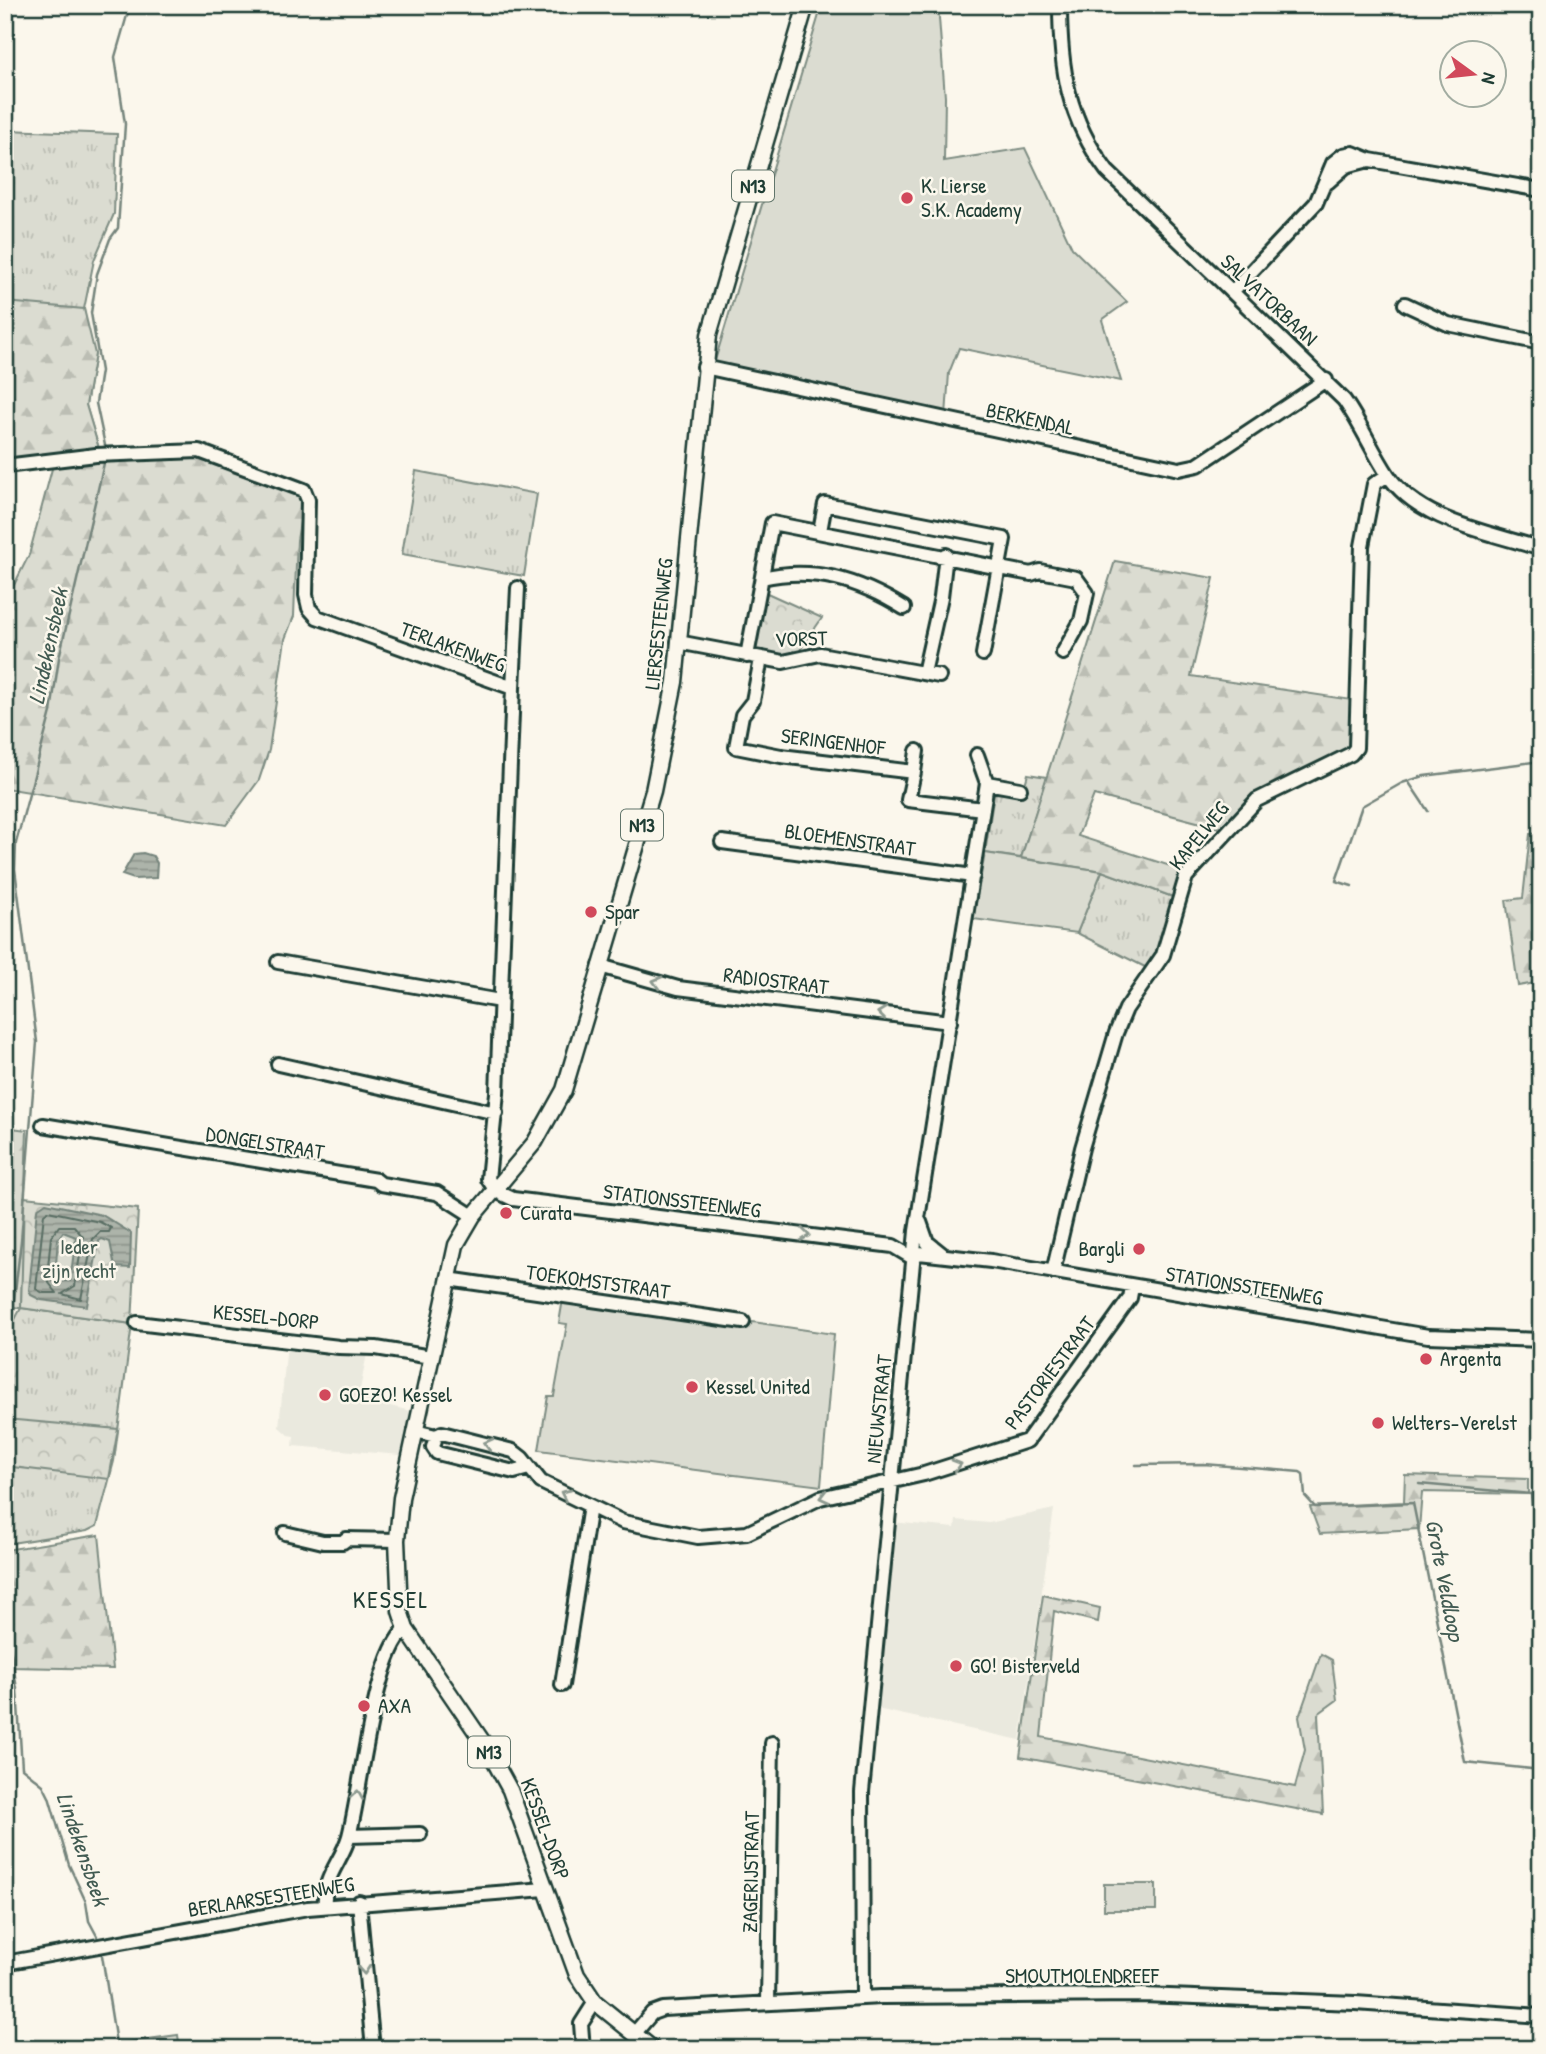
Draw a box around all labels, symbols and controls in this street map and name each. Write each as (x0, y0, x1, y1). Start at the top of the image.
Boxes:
north arrow (1438, 38, 1508, 108)
text: N (1476, 70, 1503, 87)
road number: N13 (732, 170, 774, 202)
place label: K. Lierse S.K. Academy (921, 171, 1022, 224)
marker: K. Lierse S.K. Academy (899, 190, 915, 206)
street label: SALVATORBAAN (1214, 247, 1324, 352)
street label: BERKENDAL (984, 395, 1077, 442)
street label: LIERSESTEENWEG (637, 557, 680, 691)
water label: Lindekensbeek (20, 583, 75, 707)
street label: TERLAKENWEG (396, 614, 510, 679)
street label: VORST (774, 623, 829, 654)
street label: SERINGENHOF (779, 721, 888, 762)
street label: KAPELWEG (1162, 795, 1235, 876)
road number: N13 (621, 810, 663, 840)
street label: BLOEMENSTRAAT (783, 816, 918, 863)
place label: Spar (605, 897, 640, 926)
marker: Spar (583, 904, 599, 920)
street label: RADIOSTRAAT (722, 960, 831, 1001)
one-way arrow (651, 976, 663, 990)
one-way arrow (876, 1006, 888, 1021)
street label: DONGELSTRAAT (204, 1119, 327, 1166)
street label: STATIONSSTEENWEG (602, 1176, 762, 1225)
place label: Curata (520, 1198, 572, 1227)
marker: Curata (498, 1205, 514, 1221)
one-way arrow (799, 1228, 811, 1243)
park label: Ieder zijn recht (42, 1232, 117, 1285)
place label: Bargli (1078, 1234, 1125, 1263)
marker: Bargli (1131, 1241, 1147, 1257)
street label: TOEKOMSTSTRAAT (524, 1257, 673, 1306)
street label: STATIONSSTEENWEG (1164, 1259, 1325, 1312)
street label: KESSEL-DORP (212, 1297, 320, 1336)
street label: PASTORIESTRAAT (998, 1309, 1102, 1435)
place label: Argenta (1440, 1344, 1501, 1373)
marker: Argenta (1418, 1351, 1434, 1367)
street label: NIEUWSTRAAT (858, 1352, 899, 1465)
place label: Kessel United (706, 1372, 810, 1401)
marker: Kessel United (684, 1379, 700, 1395)
place label: GOEZO! Kessel (339, 1380, 452, 1409)
marker: GOEZO! Kessel (317, 1387, 333, 1403)
place label: Welters-Verelst (1392, 1408, 1517, 1437)
marker: Welters-Verelst (1370, 1415, 1386, 1431)
one-way arrow (482, 1438, 494, 1452)
one-way arrow (951, 1459, 963, 1474)
one-way arrow (560, 1488, 572, 1502)
one-way arrow (819, 1489, 831, 1503)
water label: Grote Veldloop (1418, 1516, 1473, 1646)
district label: KESSEL (353, 1583, 429, 1615)
place label: GO! Bisterveld (970, 1651, 1079, 1680)
marker: GO! Bisterveld (948, 1658, 964, 1674)
place label: AXA (378, 1691, 411, 1720)
marker: AXA (356, 1698, 372, 1714)
road number: N13 (468, 1736, 510, 1768)
street label: KESSEL-DORP (514, 1774, 577, 1884)
water label: Lindekensbeek (50, 1788, 118, 1912)
one-way arrow (349, 1789, 364, 1801)
street label: ZAGERIJSTRAAT (735, 1810, 766, 1933)
street label: BERLAARSESTEENWEG (186, 1869, 356, 1924)
street label: SMOUTMOLENDREEF (1005, 1961, 1160, 1990)
one-way arrow (356, 1965, 371, 1976)

